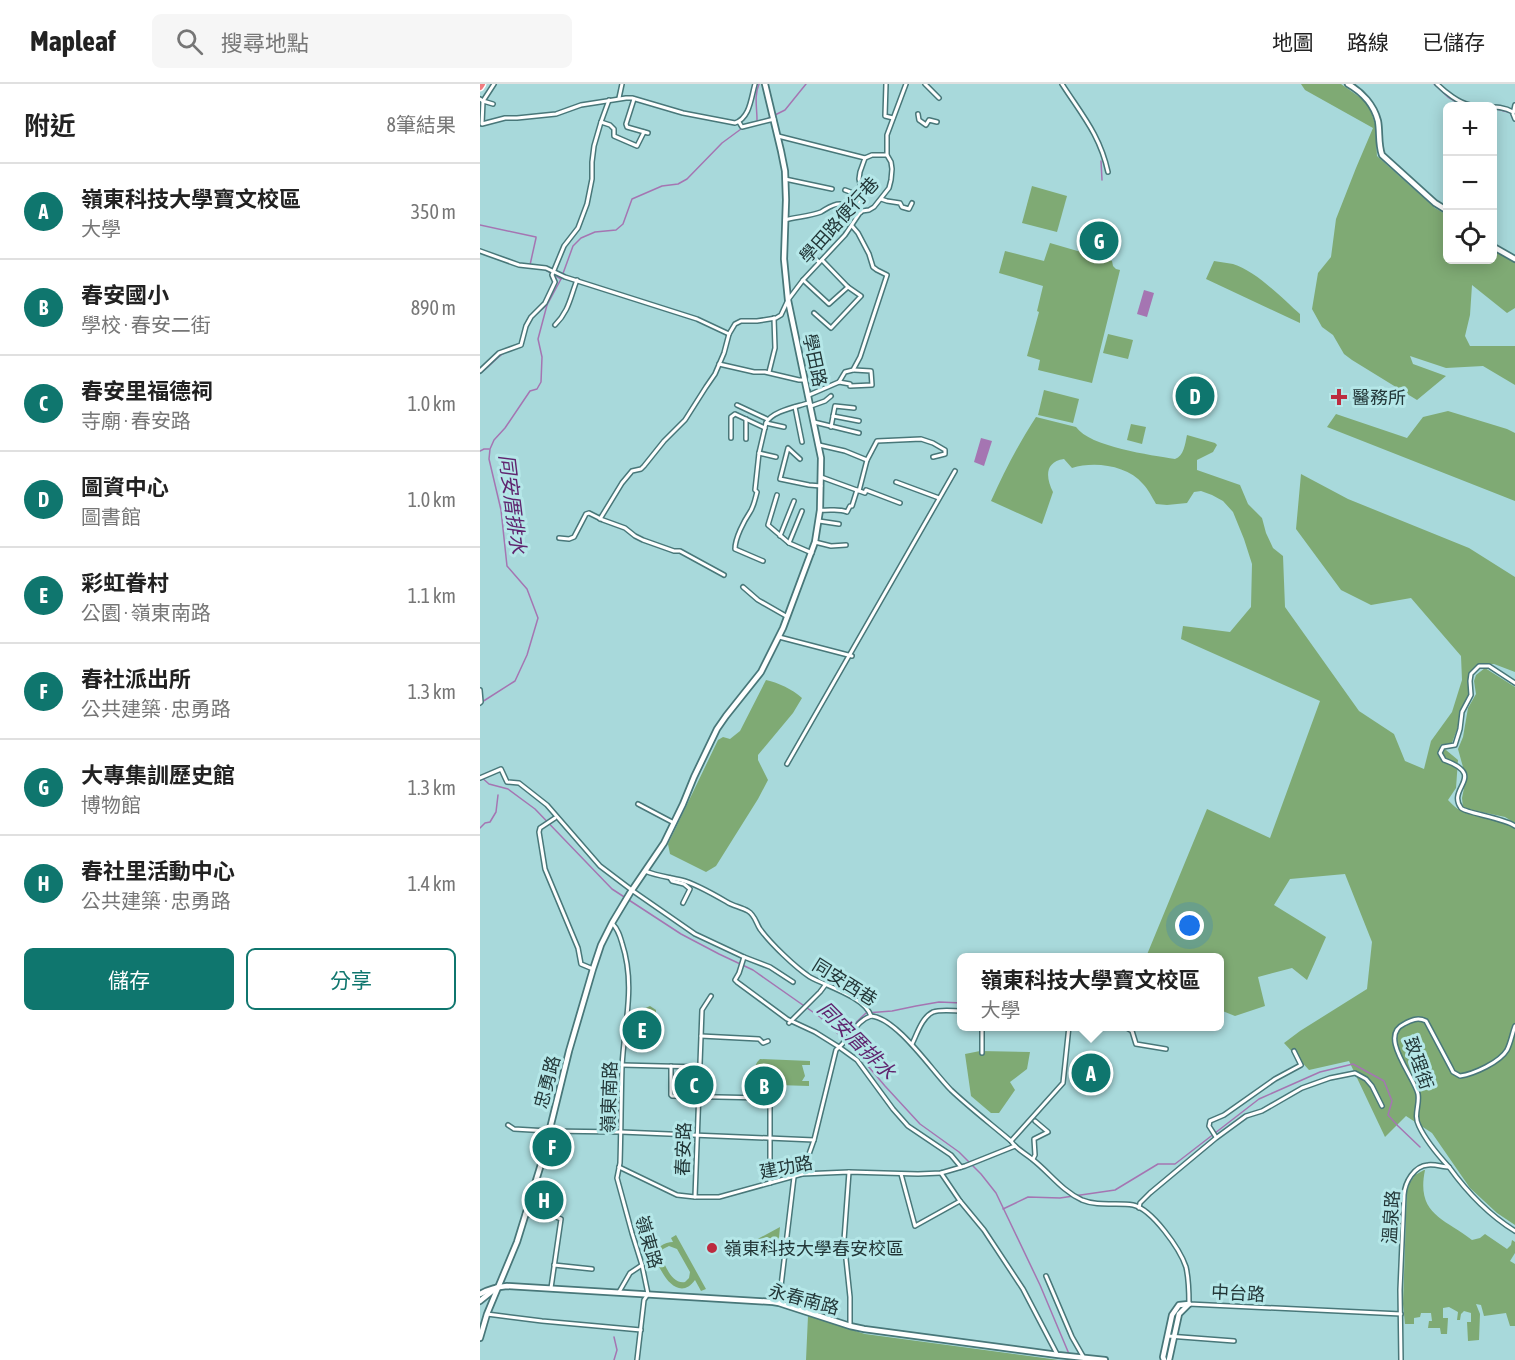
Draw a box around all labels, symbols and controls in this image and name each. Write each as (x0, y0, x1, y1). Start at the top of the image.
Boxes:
search box (152, 14, 572, 68)
text: Mapleaf (30, 25, 116, 57)
icon: search (173, 25, 206, 58)
text: 搜尋地點 (221, 30, 309, 56)
text: 地圖 (1272, 30, 1314, 54)
text: 路線 (1347, 30, 1389, 54)
text: 已儲存 (1422, 30, 1485, 54)
map controls (1443, 102, 1497, 264)
button: + (1443, 102, 1497, 156)
text: 附近 (24, 111, 76, 141)
text: 8筆結果 (387, 113, 456, 136)
button: − (1443, 156, 1497, 210)
street label: 學田路便行巷 (795, 173, 883, 267)
text: 嶺東科技大學寶文校區 (81, 186, 301, 212)
text: A (39, 200, 48, 223)
text: 350 m (411, 200, 456, 223)
button: locate (1443, 210, 1497, 264)
text: 大學 (81, 217, 121, 240)
pin: G (1080, 218, 1118, 264)
text: 春安國小 (81, 282, 169, 308)
text: B (39, 296, 48, 319)
text: 890 m (411, 296, 456, 319)
text: 學校 · 春安二街 (81, 313, 211, 336)
street label: 學田路 (799, 331, 831, 389)
pin: D (1176, 374, 1214, 418)
text: 春安里福德祠 (81, 378, 213, 404)
place label: 醫務所 (1352, 387, 1406, 408)
marker: 醫務所 (1330, 388, 1348, 406)
text: C (39, 392, 48, 415)
text: 1.0 km (408, 392, 456, 415)
text: 寺廟 · 春安路 (81, 409, 191, 432)
water label: 同安厝排水 (495, 453, 531, 556)
text: 圖資中心 (81, 474, 169, 500)
text: D (38, 488, 49, 511)
text: 1.0 km (408, 488, 456, 511)
text: 圖書館 (81, 505, 141, 528)
text: 彩虹眷村 (81, 570, 169, 596)
text: E (39, 584, 48, 607)
text: 1.1 km (408, 584, 456, 607)
text: 公園 · 嶺東南路 (81, 601, 211, 624)
text: 春社派出所 (81, 666, 191, 692)
text: F (39, 680, 48, 703)
text: 1.3 km (408, 680, 456, 703)
text: 公共建築 · 忠勇路 (81, 697, 231, 720)
text: 大專集訓歷史館 (81, 762, 235, 788)
text: G (38, 776, 49, 799)
text: 1.3 km (408, 776, 456, 799)
text: 博物館 (81, 793, 141, 816)
text: 春社里活動中心 (81, 858, 235, 884)
text: H (38, 872, 49, 895)
text: 1.4 km (408, 872, 456, 895)
text: 公共建築 · 忠勇路 (81, 889, 231, 912)
your location (1175, 911, 1204, 940)
button: 儲存 (24, 948, 234, 1010)
button: 分享 (246, 948, 456, 1010)
popup (957, 953, 1224, 1031)
street label: 同安西巷 (809, 954, 881, 1010)
text: 嶺東科技大學寶文校區 (980, 967, 1201, 993)
water label: 同安厝排水 (814, 997, 901, 1084)
text: 大學 (980, 998, 1020, 1021)
pin: E (622, 1008, 662, 1052)
street label: 致理街 (1400, 1034, 1438, 1092)
pin: A (1072, 1050, 1110, 1096)
street label: 忠勇路 (530, 1053, 564, 1111)
street label: 嶺東南路 (597, 1061, 621, 1133)
pin: C (674, 1062, 714, 1108)
pin: B (744, 1064, 784, 1108)
street label: 春安路 (672, 1122, 694, 1176)
pin: F (532, 1124, 572, 1170)
street label: 建功路 (757, 1152, 815, 1182)
pin: H (524, 1178, 564, 1222)
street label: 溫泉路 (1379, 1189, 1403, 1245)
street label: 嶺東路 (631, 1213, 667, 1271)
place label: 嶺東科技大學春安校區 (724, 1238, 904, 1259)
marker: 嶺東科技大學春安校區 (705, 1241, 719, 1255)
street label: 永春南路 (767, 1280, 841, 1318)
street label: 中台路 (1210, 1281, 1266, 1305)

